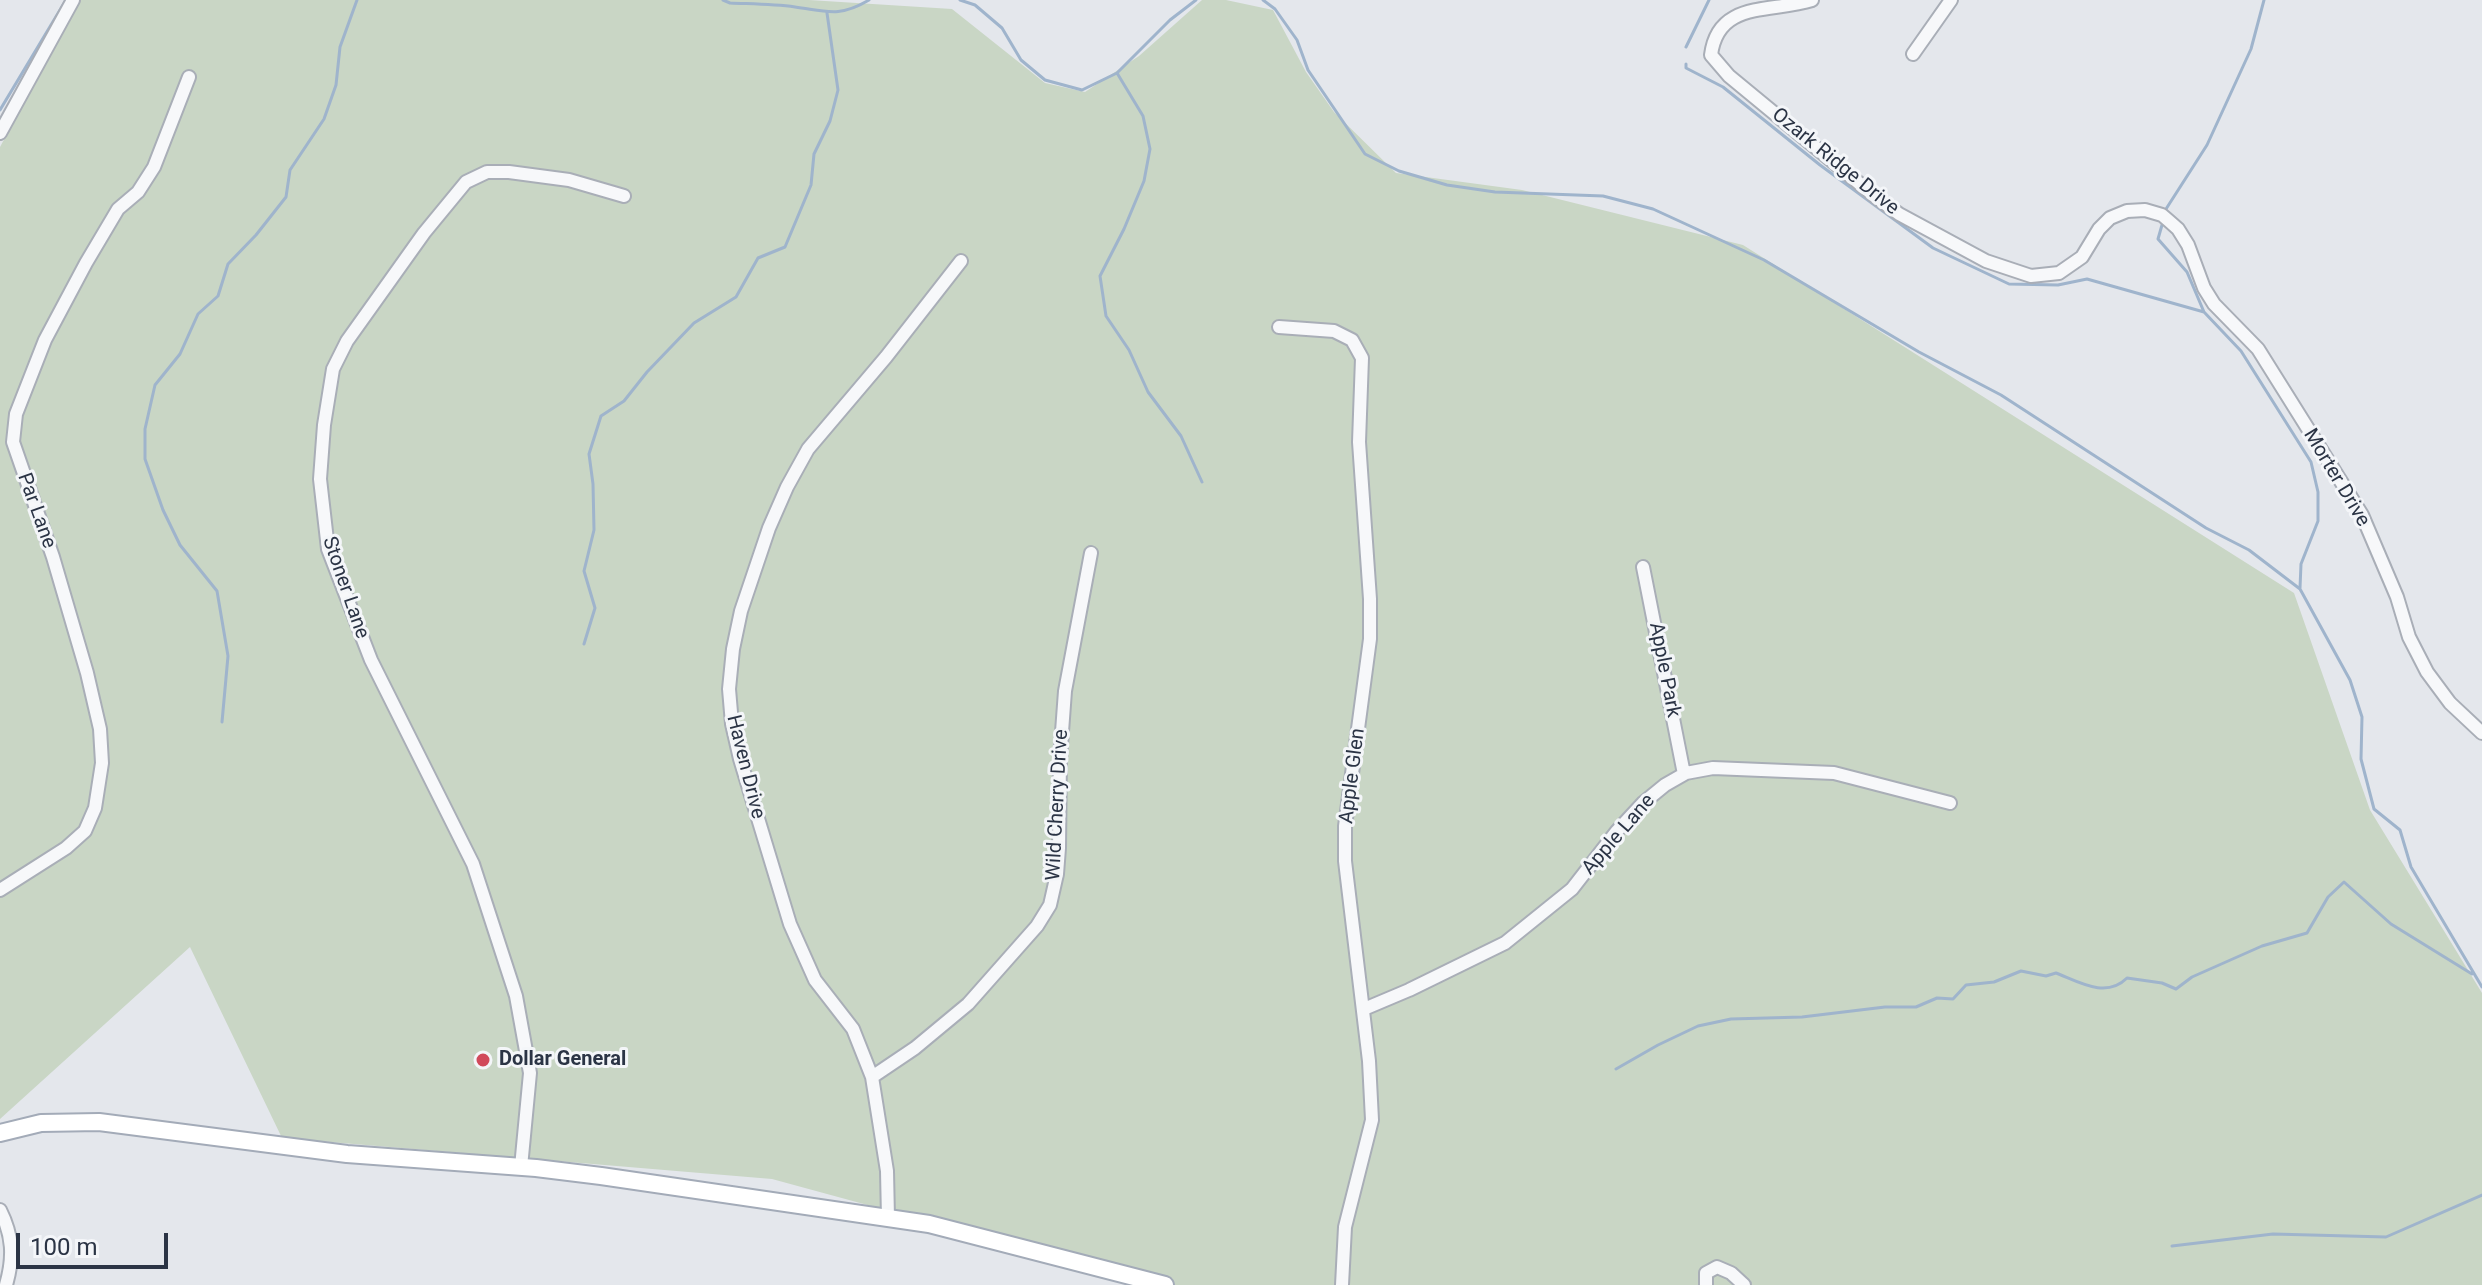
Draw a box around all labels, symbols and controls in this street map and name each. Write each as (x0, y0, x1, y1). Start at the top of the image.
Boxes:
street label: Ozark Ridge Drive (1767, 103, 1903, 221)
street label: Morter Drive (2297, 425, 2375, 531)
street label: Par Lane (11, 470, 61, 552)
street label: Stoner Lane (316, 534, 374, 642)
street label: Apple Park (1643, 620, 1685, 720)
street label: Haven Drive (721, 713, 769, 821)
street label: Apple Glen (1335, 727, 1371, 825)
street label: Wild Cherry Drive (1042, 729, 1074, 881)
street label: Apple Lane (1577, 790, 1661, 880)
place label: Dollar General (499, 1048, 626, 1072)
marker: Dollar General (474, 1051, 492, 1069)
scale bar (20, 1217, 172, 1267)
text: 100 m (30, 1233, 97, 1261)

